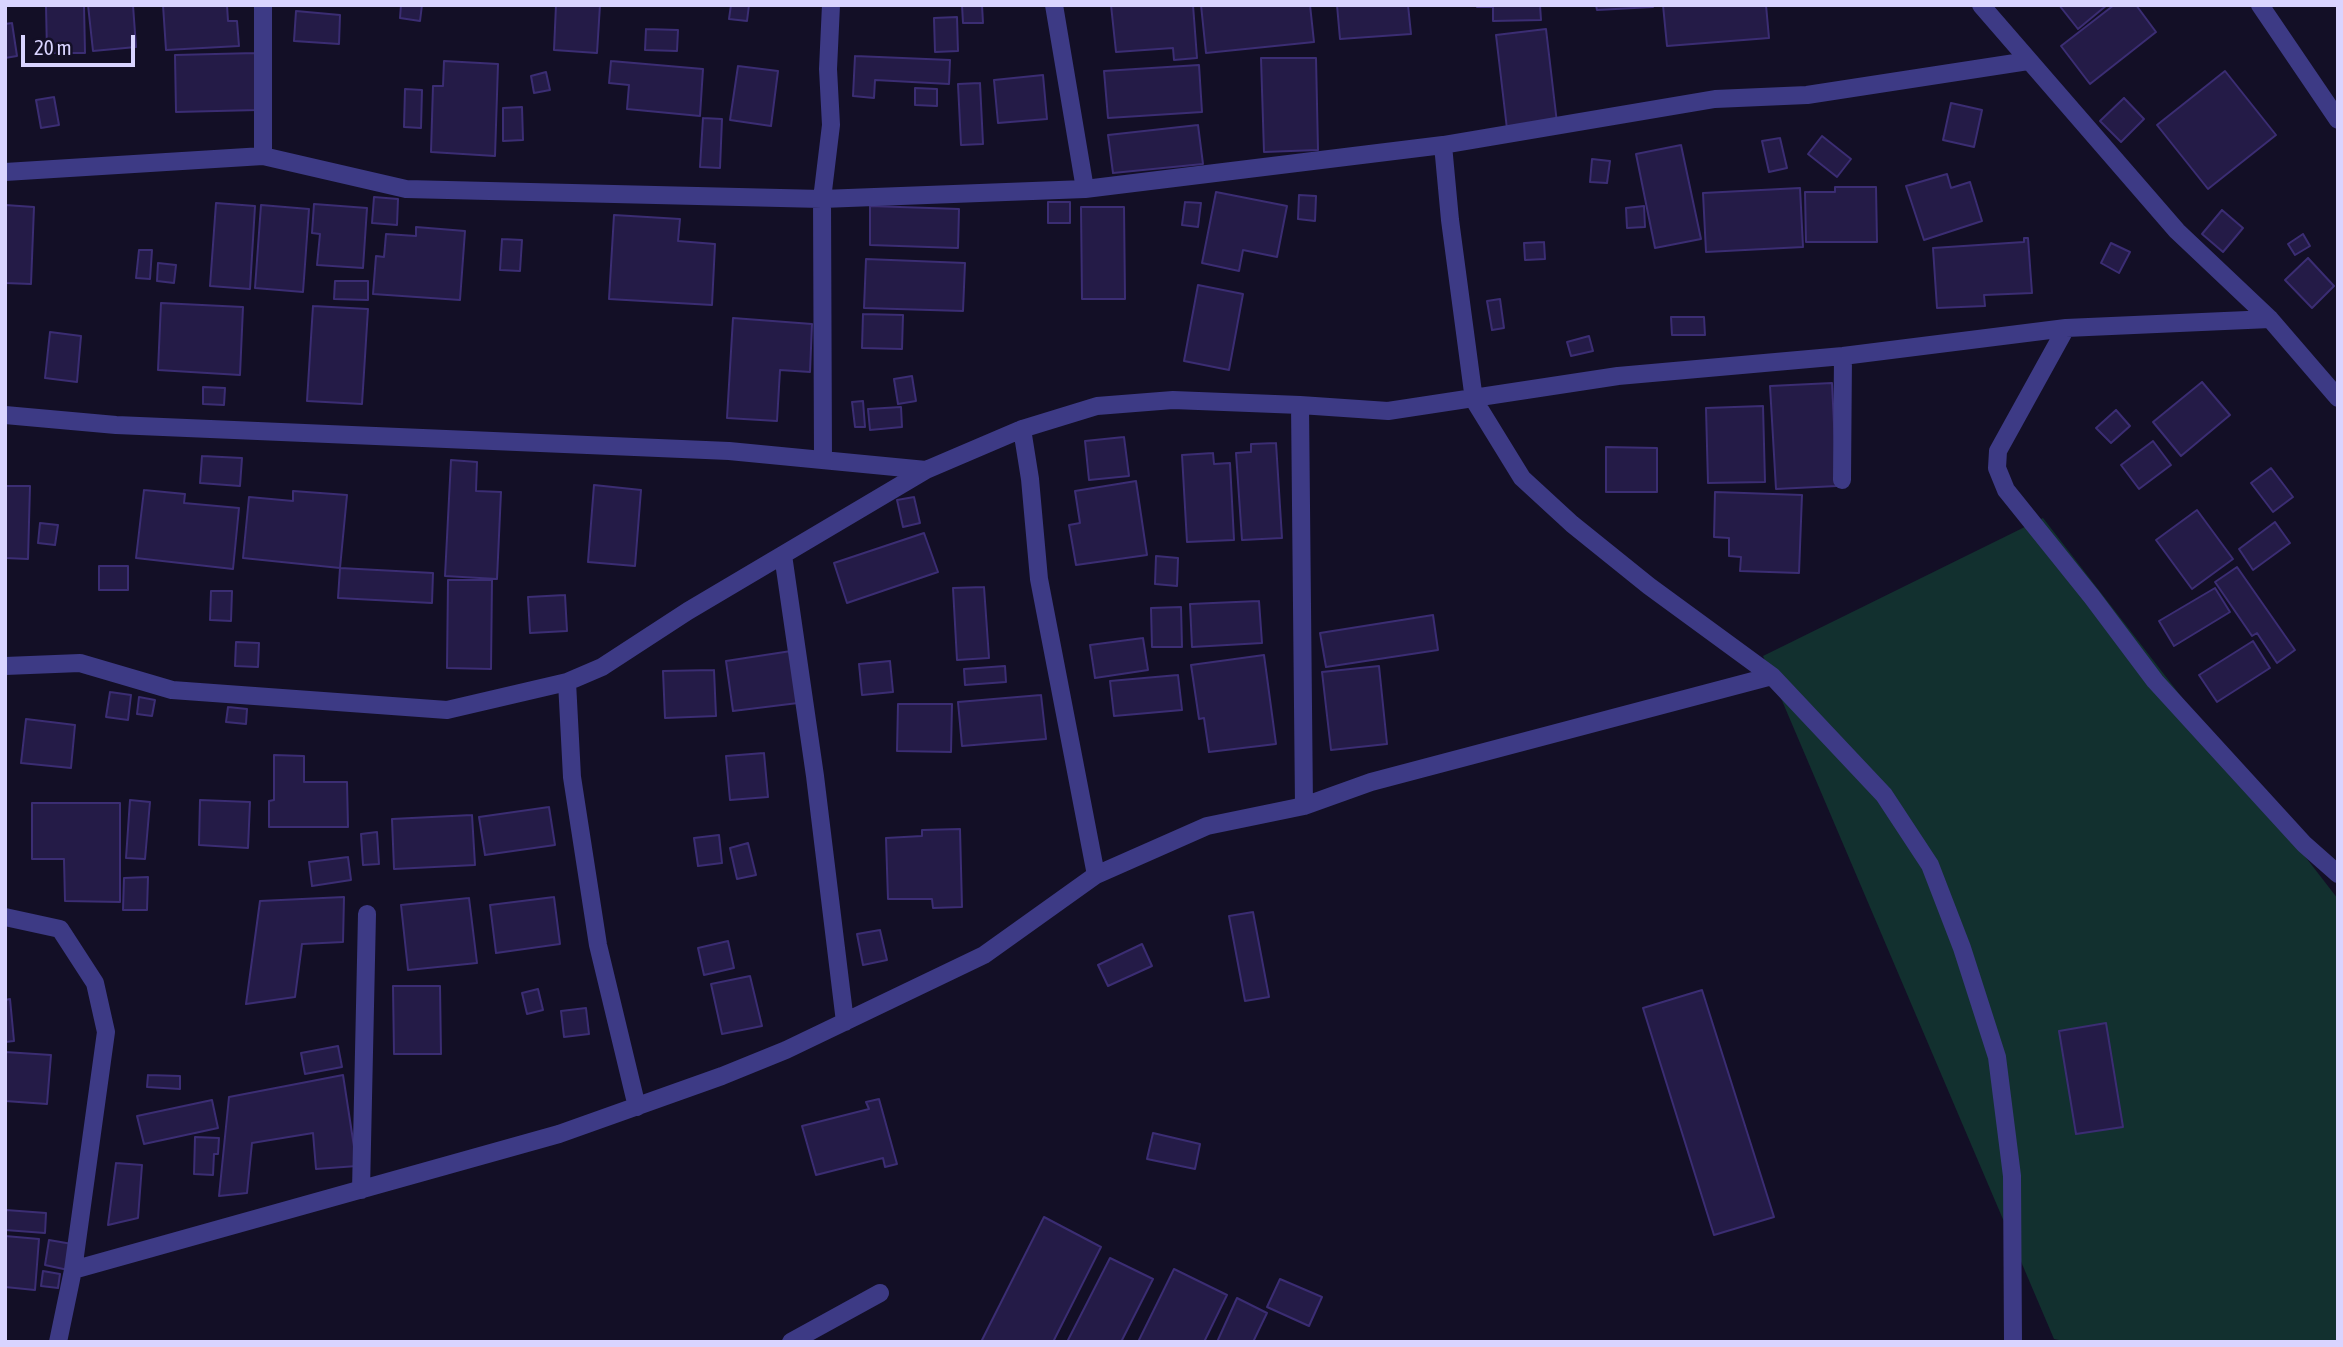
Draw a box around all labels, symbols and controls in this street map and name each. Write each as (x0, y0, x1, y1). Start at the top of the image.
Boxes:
scale bar (24, 21, 138, 65)
text: 20 m (34, 35, 72, 59)

